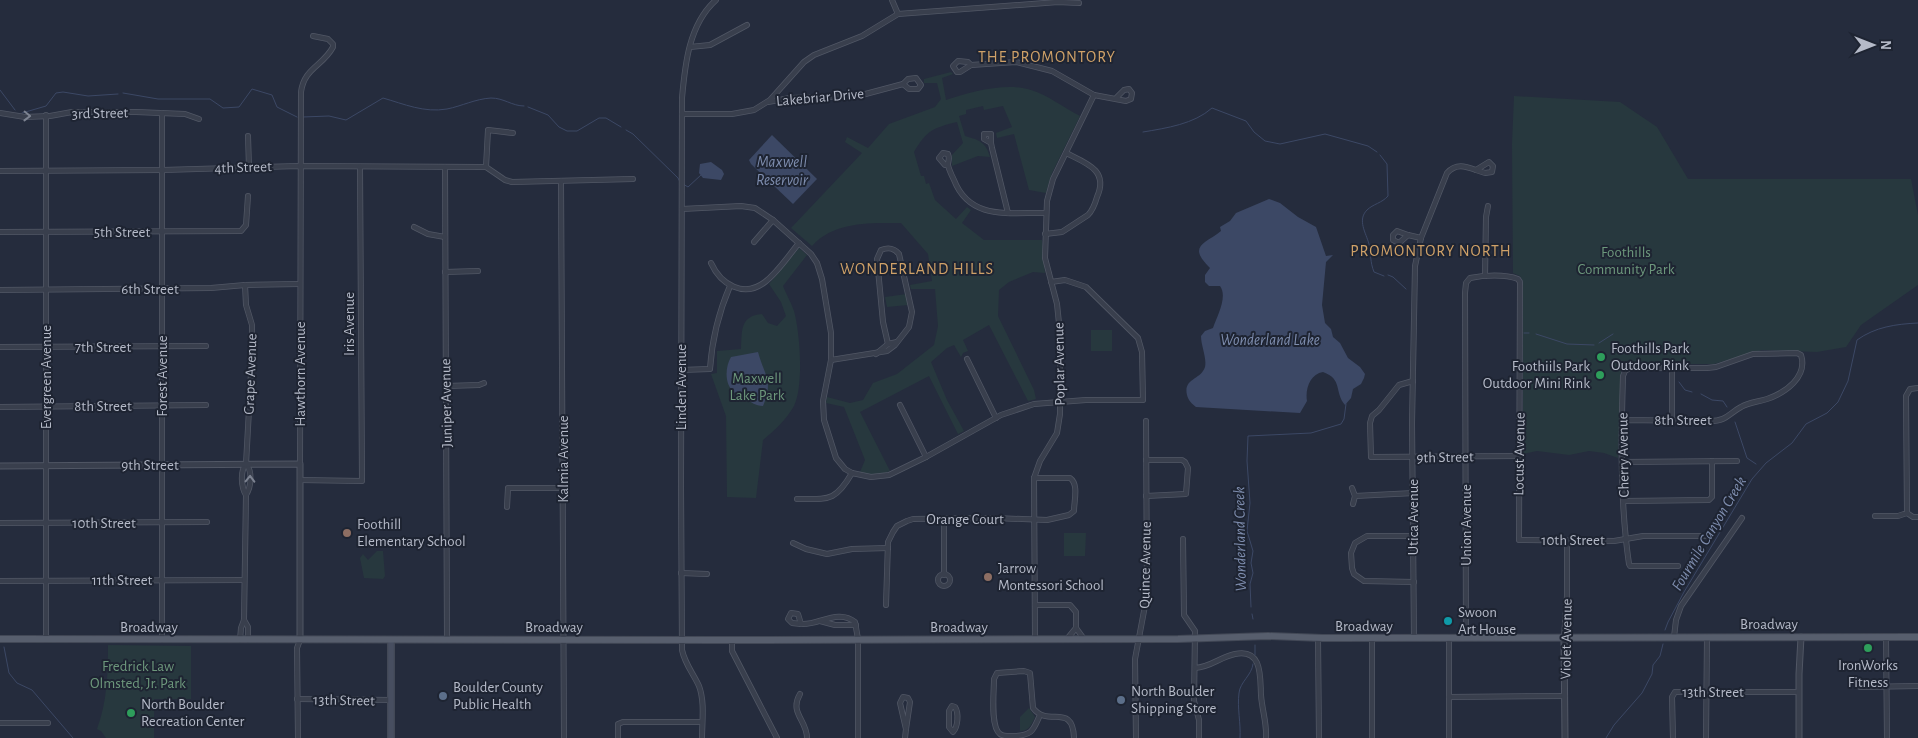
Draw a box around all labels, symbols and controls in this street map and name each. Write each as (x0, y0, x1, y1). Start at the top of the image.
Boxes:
north arrow (1848, 20, 1898, 70)
text: N (1878, 40, 1892, 50)
district label: THE PROMONTORY (978, 49, 1116, 65)
street label: Lakebriar Drive (776, 86, 865, 109)
street label: 3rd Street (72, 106, 129, 121)
one-way arrow (23, 111, 31, 121)
water label: Maxwell Reservoir (756, 154, 809, 188)
street label: 4th Street (214, 159, 272, 176)
street label: 5th Street (94, 225, 151, 240)
district label: PROMONTORY NORTH (1350, 243, 1512, 259)
park label: Foothills Community Park (1578, 245, 1675, 277)
district label: WONDERLAND HILLS (840, 261, 994, 277)
street label: 6th Street (121, 282, 179, 297)
street label: Iris Avenue (342, 292, 357, 356)
street label: Hawthorn Avenue (293, 321, 308, 427)
street label: Poplar Avenue (1051, 322, 1068, 406)
street label: Evergreen Avenue (39, 325, 54, 429)
water label: Wonderland Lake (1220, 332, 1320, 348)
street label: Grape Avenue (242, 333, 259, 415)
street label: Forest Avenue (155, 335, 170, 417)
street label: 7th Street (75, 340, 132, 355)
place label: Foothills Park Outdoor Rink (1611, 341, 1689, 373)
street label: Linden Avenue (674, 344, 689, 430)
marker: Foothills Park Outdoor Rink (1595, 351, 1607, 363)
street label: Juniper Avenue (438, 358, 455, 448)
place label: Foothiils Park Outdoor Mini Rink (1483, 359, 1590, 391)
marker: Foothiils Park Outdoor Mini Rink (1594, 369, 1606, 381)
park label: Maxwell Lake Park (729, 371, 785, 403)
street label: 8th Street (74, 399, 132, 414)
street label: Locust Avenue (1511, 412, 1528, 496)
street label: Cherry Avenue (1615, 412, 1632, 498)
street label: 8th Street (1654, 413, 1712, 428)
street label: Kalmia Avenue (556, 415, 571, 503)
street label: 9th Street (1416, 449, 1474, 465)
street label: 9th Street (121, 458, 179, 473)
water label: Fourmile Canyon Creek (1669, 474, 1749, 593)
one-way arrow (245, 475, 255, 483)
street label: Utica Avenue (1406, 479, 1421, 555)
street label: Union Avenue (1459, 484, 1474, 566)
water label: Wonderland Creek (1231, 486, 1249, 592)
street label: Orange Court (926, 512, 1004, 527)
street label: 10th Street (72, 516, 136, 531)
place label: Foothill Elementary School (357, 517, 466, 549)
street label: Quince Avenue (1137, 521, 1154, 609)
marker: Foothill Elementary School (341, 527, 353, 539)
street label: 10th Street (1541, 533, 1605, 548)
place label: Jarrow Montessori School (998, 561, 1104, 593)
marker: Jarrow Montessori School (982, 571, 994, 583)
street label: 11th Street (92, 573, 153, 588)
street label: Violet Avenue (1558, 598, 1575, 680)
place label: Swoon Art House (1458, 605, 1516, 637)
marker: Swoon Art House (1442, 615, 1454, 627)
street label: Broadway (1740, 617, 1798, 632)
street label: Broadway (1335, 619, 1393, 634)
street label: Broadway (120, 620, 178, 635)
street label: Broadway (525, 620, 583, 635)
street label: Broadway (930, 620, 988, 635)
marker: IronWorks Fitness (1862, 642, 1874, 654)
place label: IronWorks Fitness (1838, 658, 1898, 690)
park label: Fredrick Law Olmsted, Jr. Park (90, 659, 186, 691)
place label: Boulder County Public Health (453, 680, 544, 712)
place label: North Boulder Shipping Store (1131, 684, 1216, 716)
street label: 13th Street (1682, 685, 1744, 700)
marker: Boulder County Public Health (437, 690, 449, 702)
street label: 13th Street (313, 692, 375, 709)
marker: North Boulder Shipping Store (1115, 694, 1127, 706)
place label: North Boulder Recreation Center (141, 697, 245, 729)
marker: North Boulder Recreation Center (125, 707, 137, 719)

